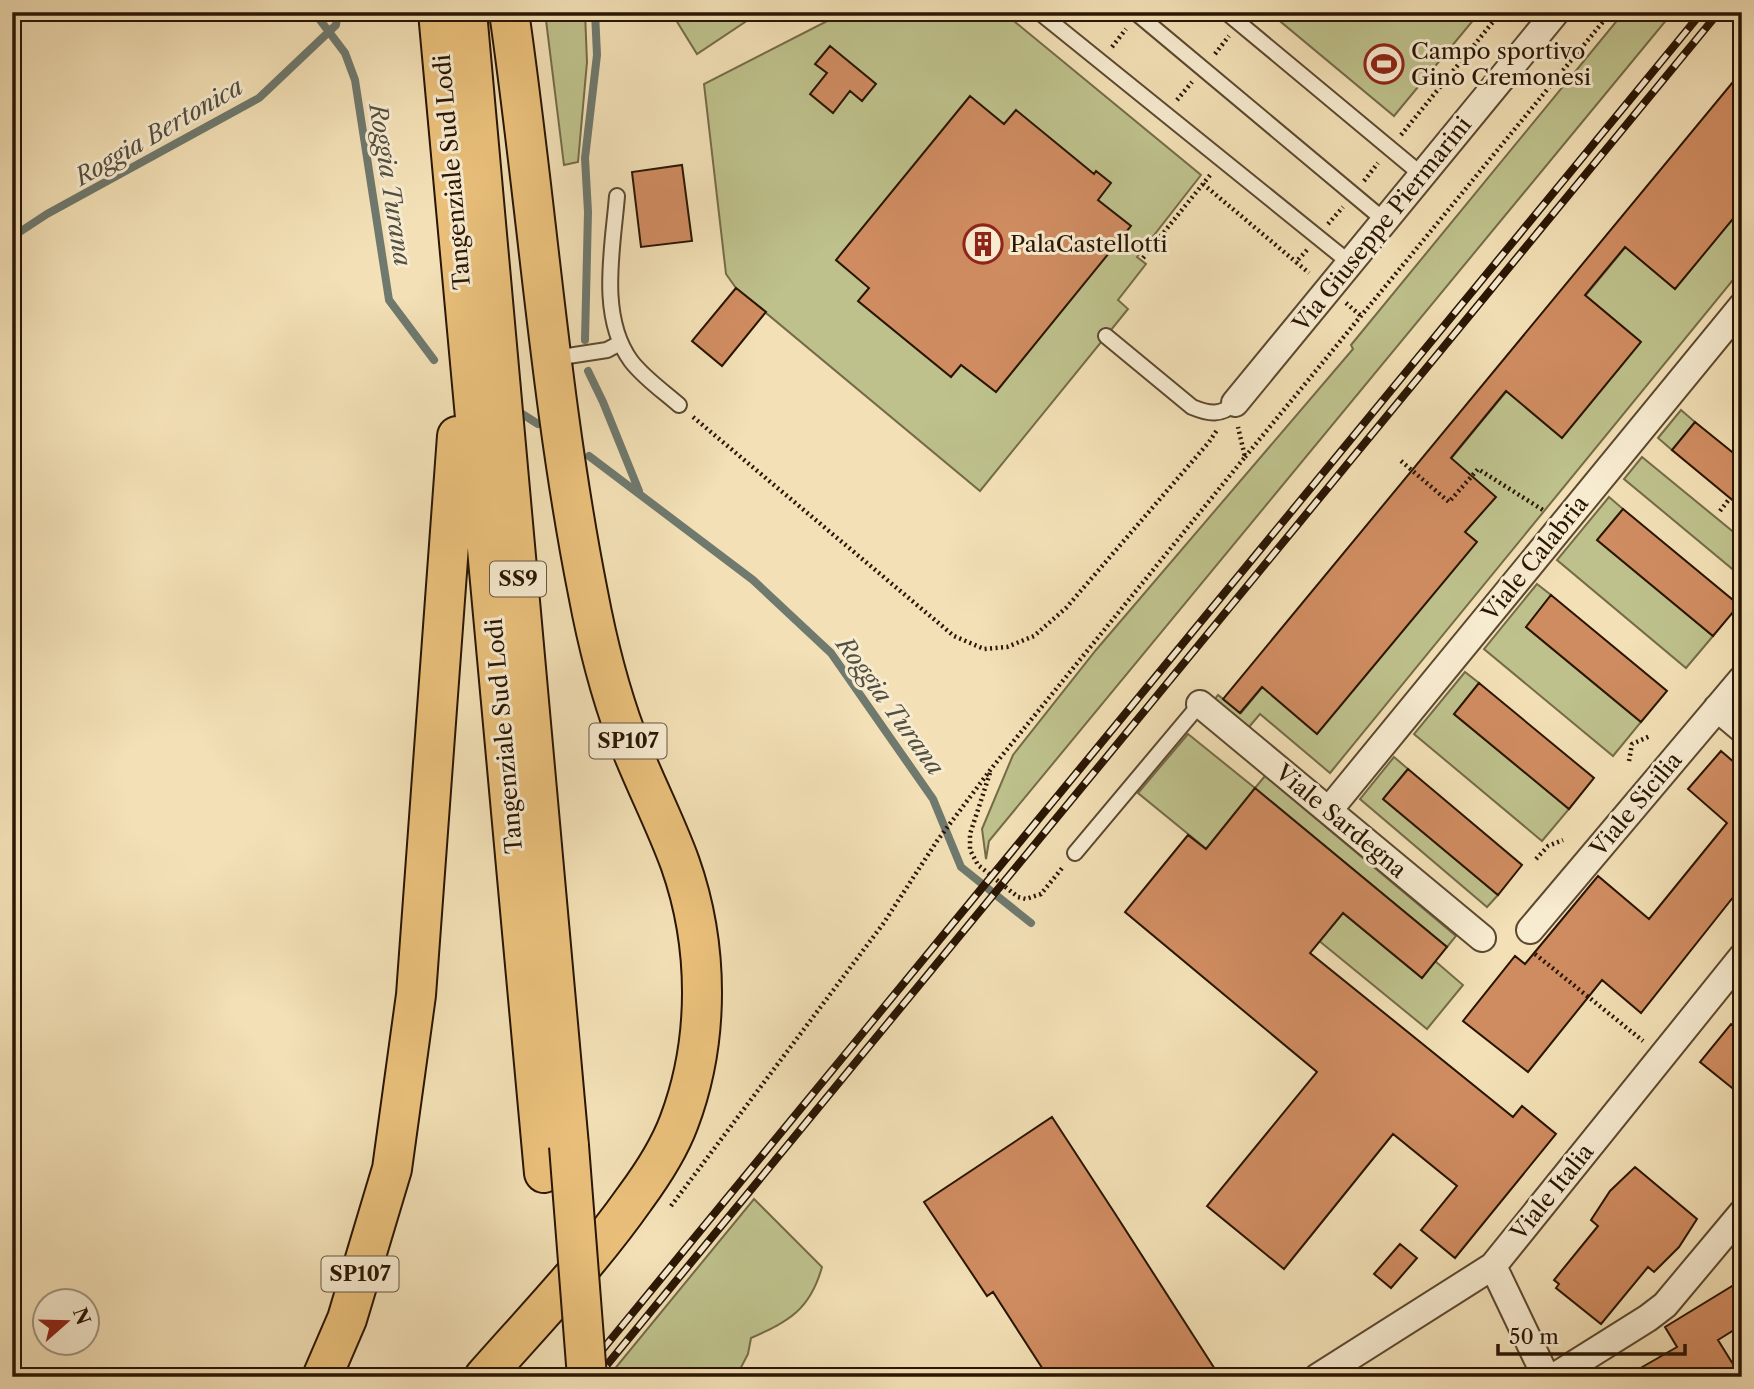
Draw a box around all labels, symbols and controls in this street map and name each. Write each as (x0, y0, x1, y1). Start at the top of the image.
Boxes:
place label: Campo sportivo Gino Cremonesi (1411, 37, 1591, 91)
sports icon: Campo sportivo Gino Cremonesi (1363, 43, 1405, 85)
street label: Tangenziale Sud Lodi (428, 53, 476, 291)
water label: Roggia Bertonica (68, 72, 248, 192)
water label: Roggia Turana (363, 100, 418, 268)
street label: Via Giuseppe Piermarini (1286, 111, 1477, 338)
building icon: PalaCastellotti (962, 223, 1004, 265)
place label: PalaCastellotti (1010, 230, 1168, 258)
street label: Viale Calabria (1475, 489, 1595, 627)
road number: SS9 (490, 562, 546, 596)
street label: Tangenziale Sud Lodi (480, 617, 528, 855)
water label: Roggia Turana (829, 629, 950, 781)
road number: SP107 (590, 724, 666, 758)
street label: Viale Sicilia (1584, 746, 1688, 863)
street label: Viale Sardegna (1269, 757, 1413, 884)
street label: Viale Italia (1504, 1137, 1600, 1247)
road number: SP107 (322, 1256, 398, 1292)
north arrow (32, 1288, 102, 1358)
text: N (68, 1305, 95, 1328)
scale bar (1498, 1312, 1686, 1356)
text: 50 m (1509, 1324, 1559, 1349)

